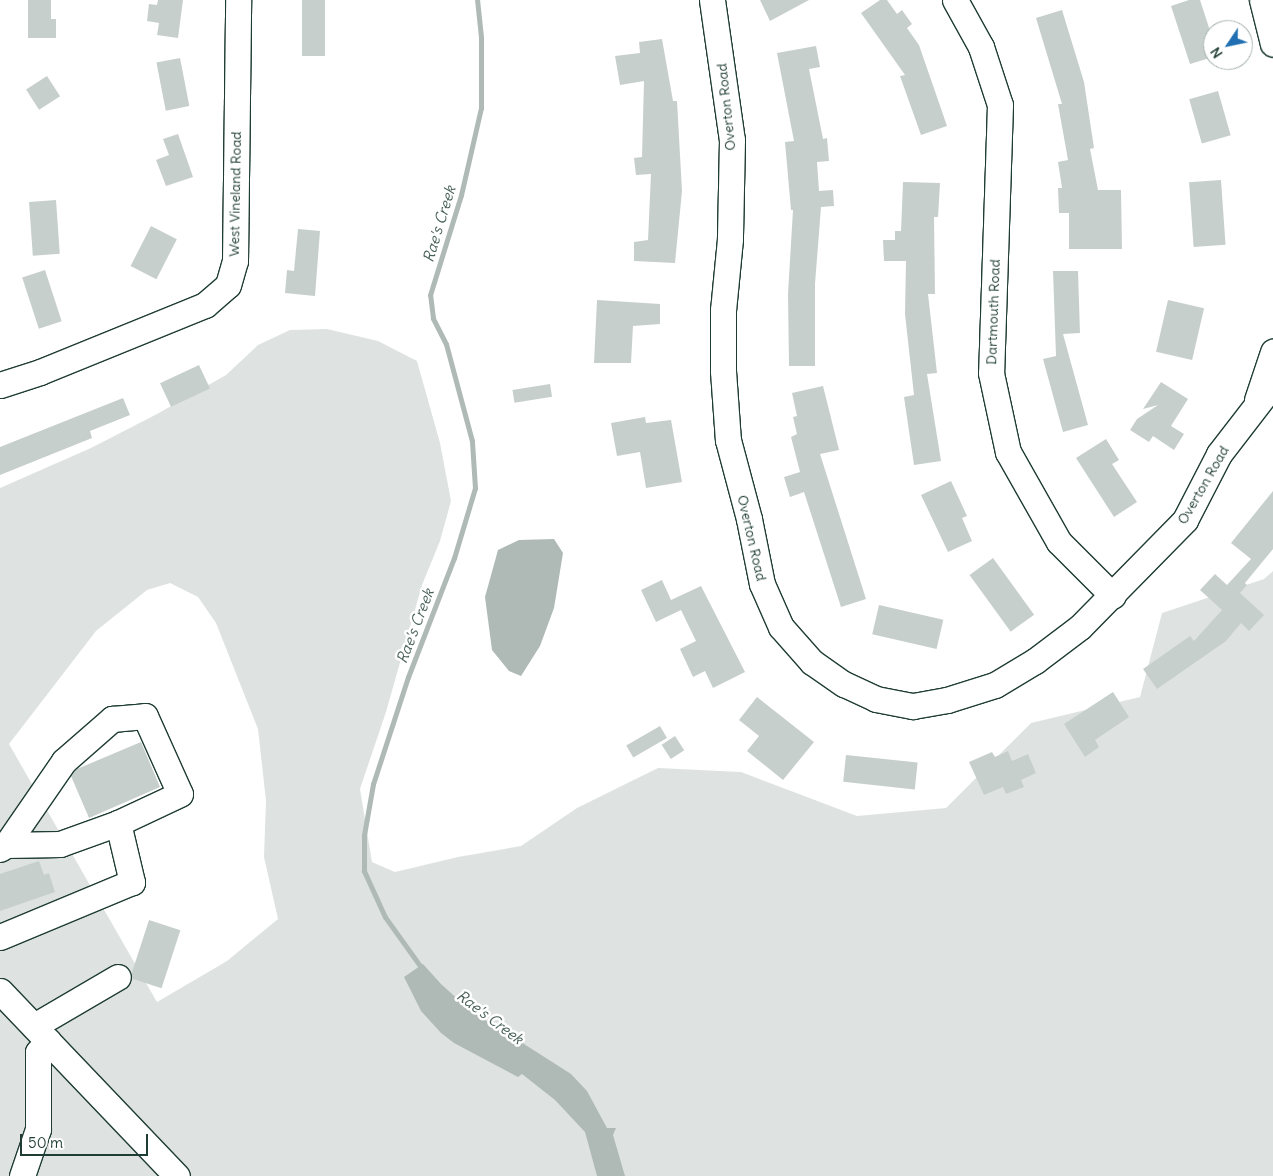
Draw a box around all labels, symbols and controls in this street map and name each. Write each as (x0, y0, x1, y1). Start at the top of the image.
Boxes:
north arrow (1203, 20, 1253, 70)
text: N (1206, 44, 1227, 62)
street label: Overton Road (713, 62, 739, 152)
street label: West Vineland Road (226, 131, 244, 257)
water label: Rae's Creek (419, 184, 459, 264)
street label: Dartmouth Road (983, 259, 1003, 365)
street label: Overton Road (1174, 443, 1232, 527)
street label: Overton Road (734, 493, 770, 583)
water label: Rae's Creek (393, 586, 437, 666)
water label: Rae's Creek (453, 986, 527, 1048)
scale bar (22, 1124, 150, 1156)
text: 50 m (28, 1133, 63, 1152)

